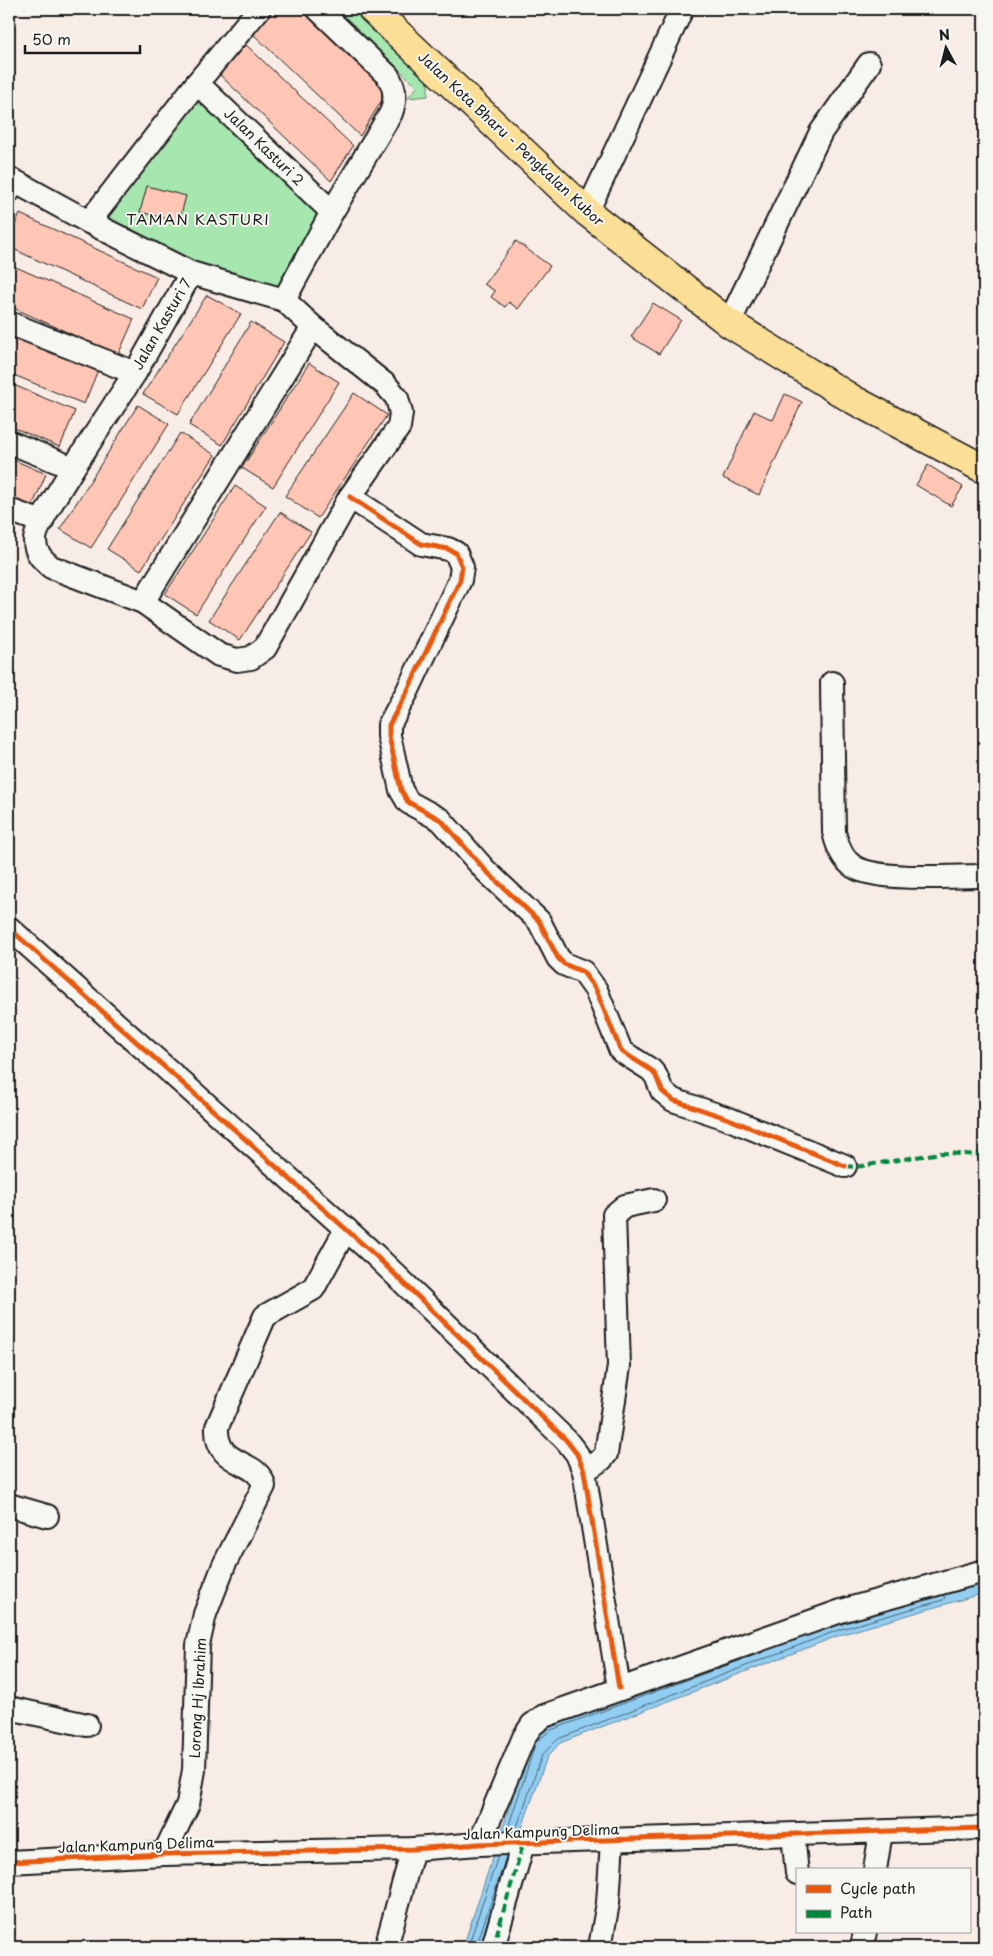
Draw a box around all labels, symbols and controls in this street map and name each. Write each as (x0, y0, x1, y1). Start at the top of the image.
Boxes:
scale bar (25, 22, 140, 54)
north arrow (920, 22, 970, 72)
text: N (938, 24, 951, 46)
text: 50 m (32, 27, 71, 50)
street label: Jalan Kota Bharu - Pengkalan Kubor (413, 46, 610, 231)
street label: Jalan Kasturi 2 (220, 103, 309, 190)
district label: TAMAN KASTURI (126, 207, 270, 230)
street label: Jalan Kasturi 7 (127, 274, 196, 373)
street label: Lorong Hj Ibrahim (184, 1637, 211, 1759)
street label: Jalan Kampung Delima (462, 1818, 620, 1845)
street label: Jalan Kampung Delima (57, 1831, 215, 1858)
legend (796, 1868, 970, 1934)
text: Cycle path (840, 1876, 916, 1899)
text: Path (840, 1900, 872, 1923)

